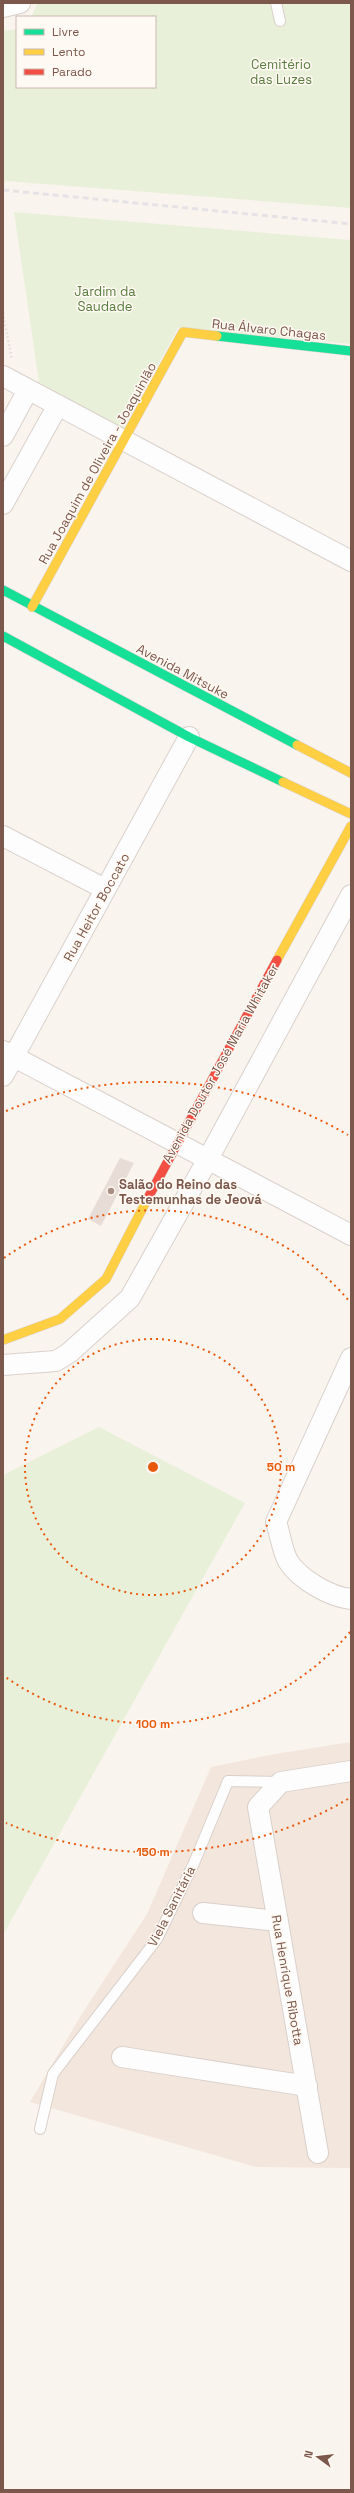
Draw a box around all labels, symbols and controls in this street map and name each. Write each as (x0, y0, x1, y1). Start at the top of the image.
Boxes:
legend (16, 16, 156, 88)
text: Livre (52, 24, 79, 40)
text: Lento (52, 44, 86, 60)
park label: Cemitério das Luzes (250, 56, 312, 88)
text: Parado (52, 64, 92, 80)
park label: Jardim da Saudade (74, 283, 136, 315)
street label: Rua Álvaro Chagas (211, 315, 327, 344)
street label: Rua Joaquim de Oliveira - Joaquinlão (35, 359, 160, 567)
street label: Avenida Mitsuke (134, 640, 232, 703)
street label: Rua Heitor Boccato (60, 850, 133, 964)
street label: Avenida Doutor José Maria Whitaker (158, 960, 283, 1166)
place label: Salão do Reino das Testemunhas de Jeová (119, 1176, 262, 1208)
marker: Salão do Reino das Testemunhas de Jeová (106, 1186, 116, 1196)
text: 50 m (267, 1459, 295, 1475)
centre of rings (146, 1460, 160, 1474)
text: 100 m (136, 1716, 170, 1732)
text: 150 m (136, 1844, 170, 1860)
street label: Viela Sanitária (144, 1862, 199, 1950)
street label: Rua Henrique Ribotta (268, 1914, 307, 2047)
north arrow (298, 2437, 338, 2477)
text: N (301, 2449, 316, 2460)

